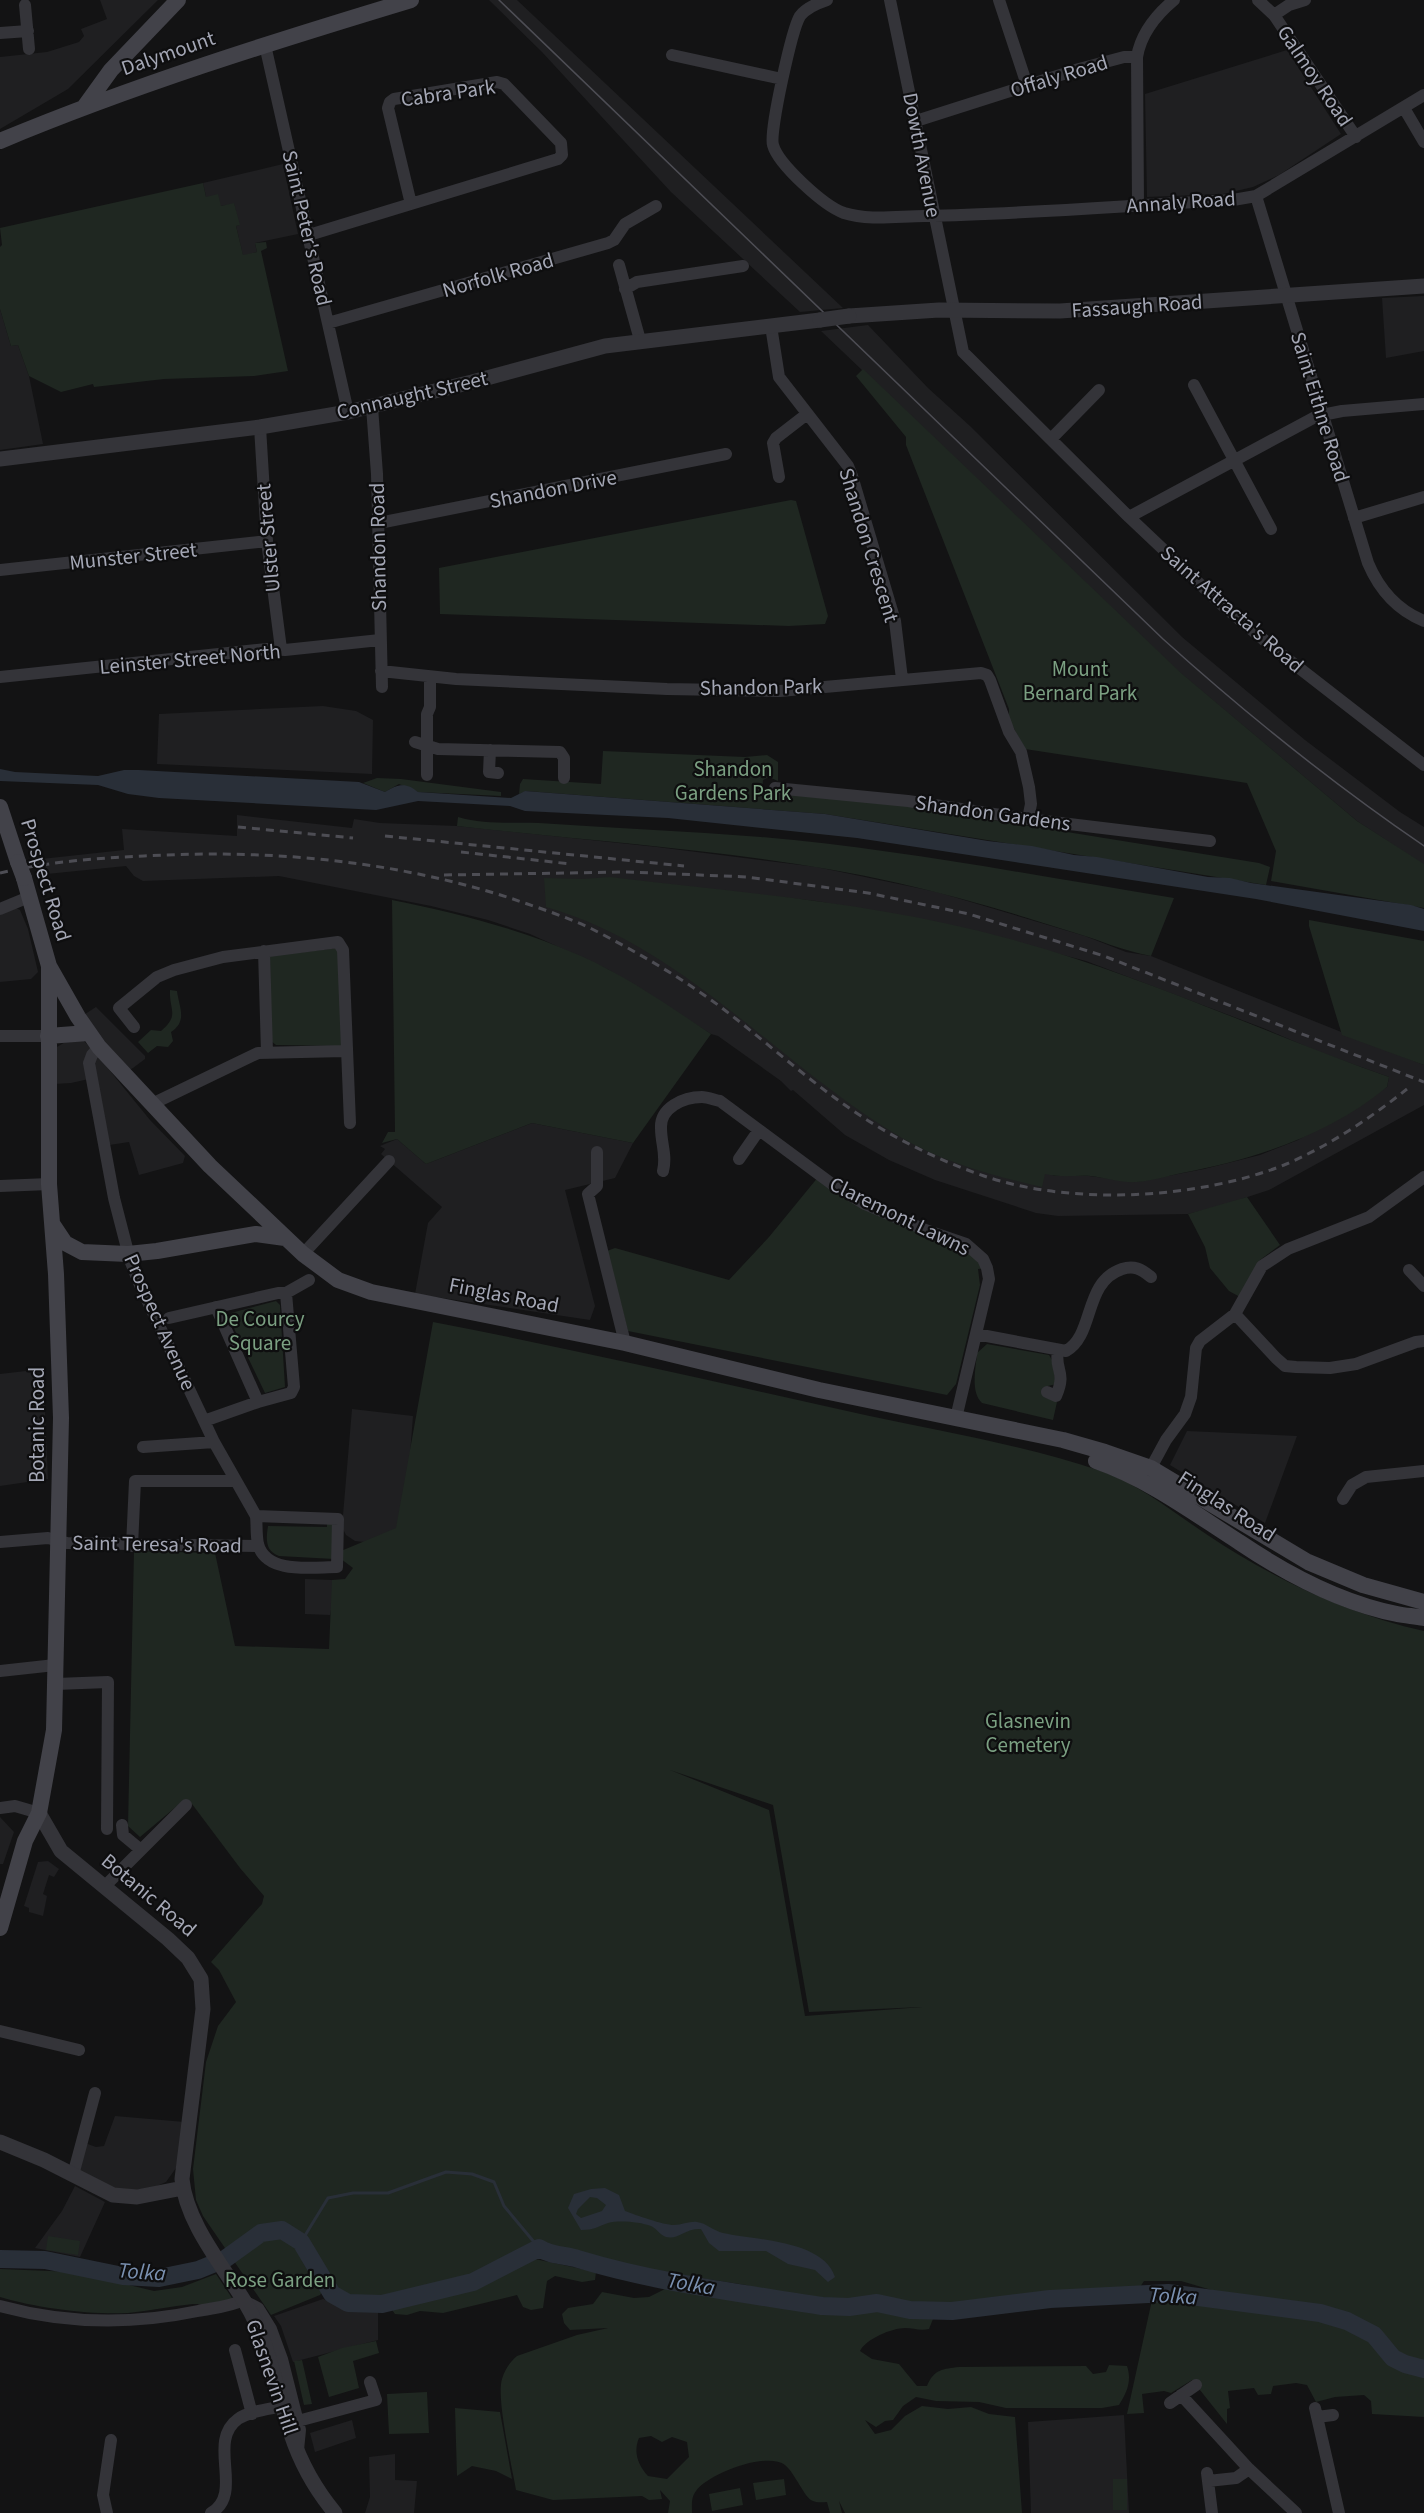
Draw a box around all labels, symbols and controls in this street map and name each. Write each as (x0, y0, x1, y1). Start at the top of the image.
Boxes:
street label: Galmoy Road (1270, 19, 1360, 133)
street label: Dalymount (117, 23, 219, 83)
street label: Offaly Road (1006, 47, 1112, 105)
street label: Cabra Park (399, 71, 498, 114)
street label: Dowth Avenue (895, 90, 949, 220)
street label: Saint Peter's Road (275, 147, 339, 309)
street label: Annaly Road (1125, 183, 1237, 221)
street label: Norfolk Road (439, 245, 557, 305)
street label: Fassaugh Road (1071, 286, 1203, 326)
street label: Saint Eithne Road (1283, 328, 1357, 486)
street label: Connaught Street (333, 363, 491, 427)
street label: Shandon Drive (487, 462, 619, 516)
street label: Shandon Crescent (831, 464, 907, 626)
street label: Shandon Road (362, 482, 394, 612)
street label: Ulster Street (248, 483, 288, 593)
street label: Munster Street (68, 534, 198, 578)
street label: Saint Attracta's Road (1154, 538, 1310, 680)
street label: Leinster Street North (98, 636, 282, 682)
park label: Mount Bernard Park (1023, 654, 1138, 708)
street label: Shandon Park (699, 671, 823, 703)
park label: Shandon Gardens Park (675, 754, 792, 808)
street label: Shandon Gardens (913, 787, 1073, 839)
street label: Prospect Road (13, 815, 79, 945)
street label: Claremont Lawns (825, 1169, 976, 1263)
street label: Prospect Avenue (116, 1249, 204, 1395)
street label: Finglas Road (446, 1270, 562, 1320)
park label: De Courcy Square (216, 1304, 305, 1358)
street label: Botanic Road (22, 1367, 52, 1483)
street label: Finglas Road (1172, 1463, 1282, 1549)
street label: Saint Teresa's Road (72, 1528, 242, 1560)
park label: Glasnevin Cemetery (985, 1706, 1071, 1760)
street label: Botanic Road (95, 1846, 203, 1944)
water label: Tolka (117, 2254, 167, 2290)
water label: Tolka (664, 2264, 718, 2304)
park label: Rose Garden (225, 2265, 335, 2295)
water label: Tolka (1148, 2279, 1198, 2313)
street label: Glasnevin Hill (238, 2315, 306, 2439)

